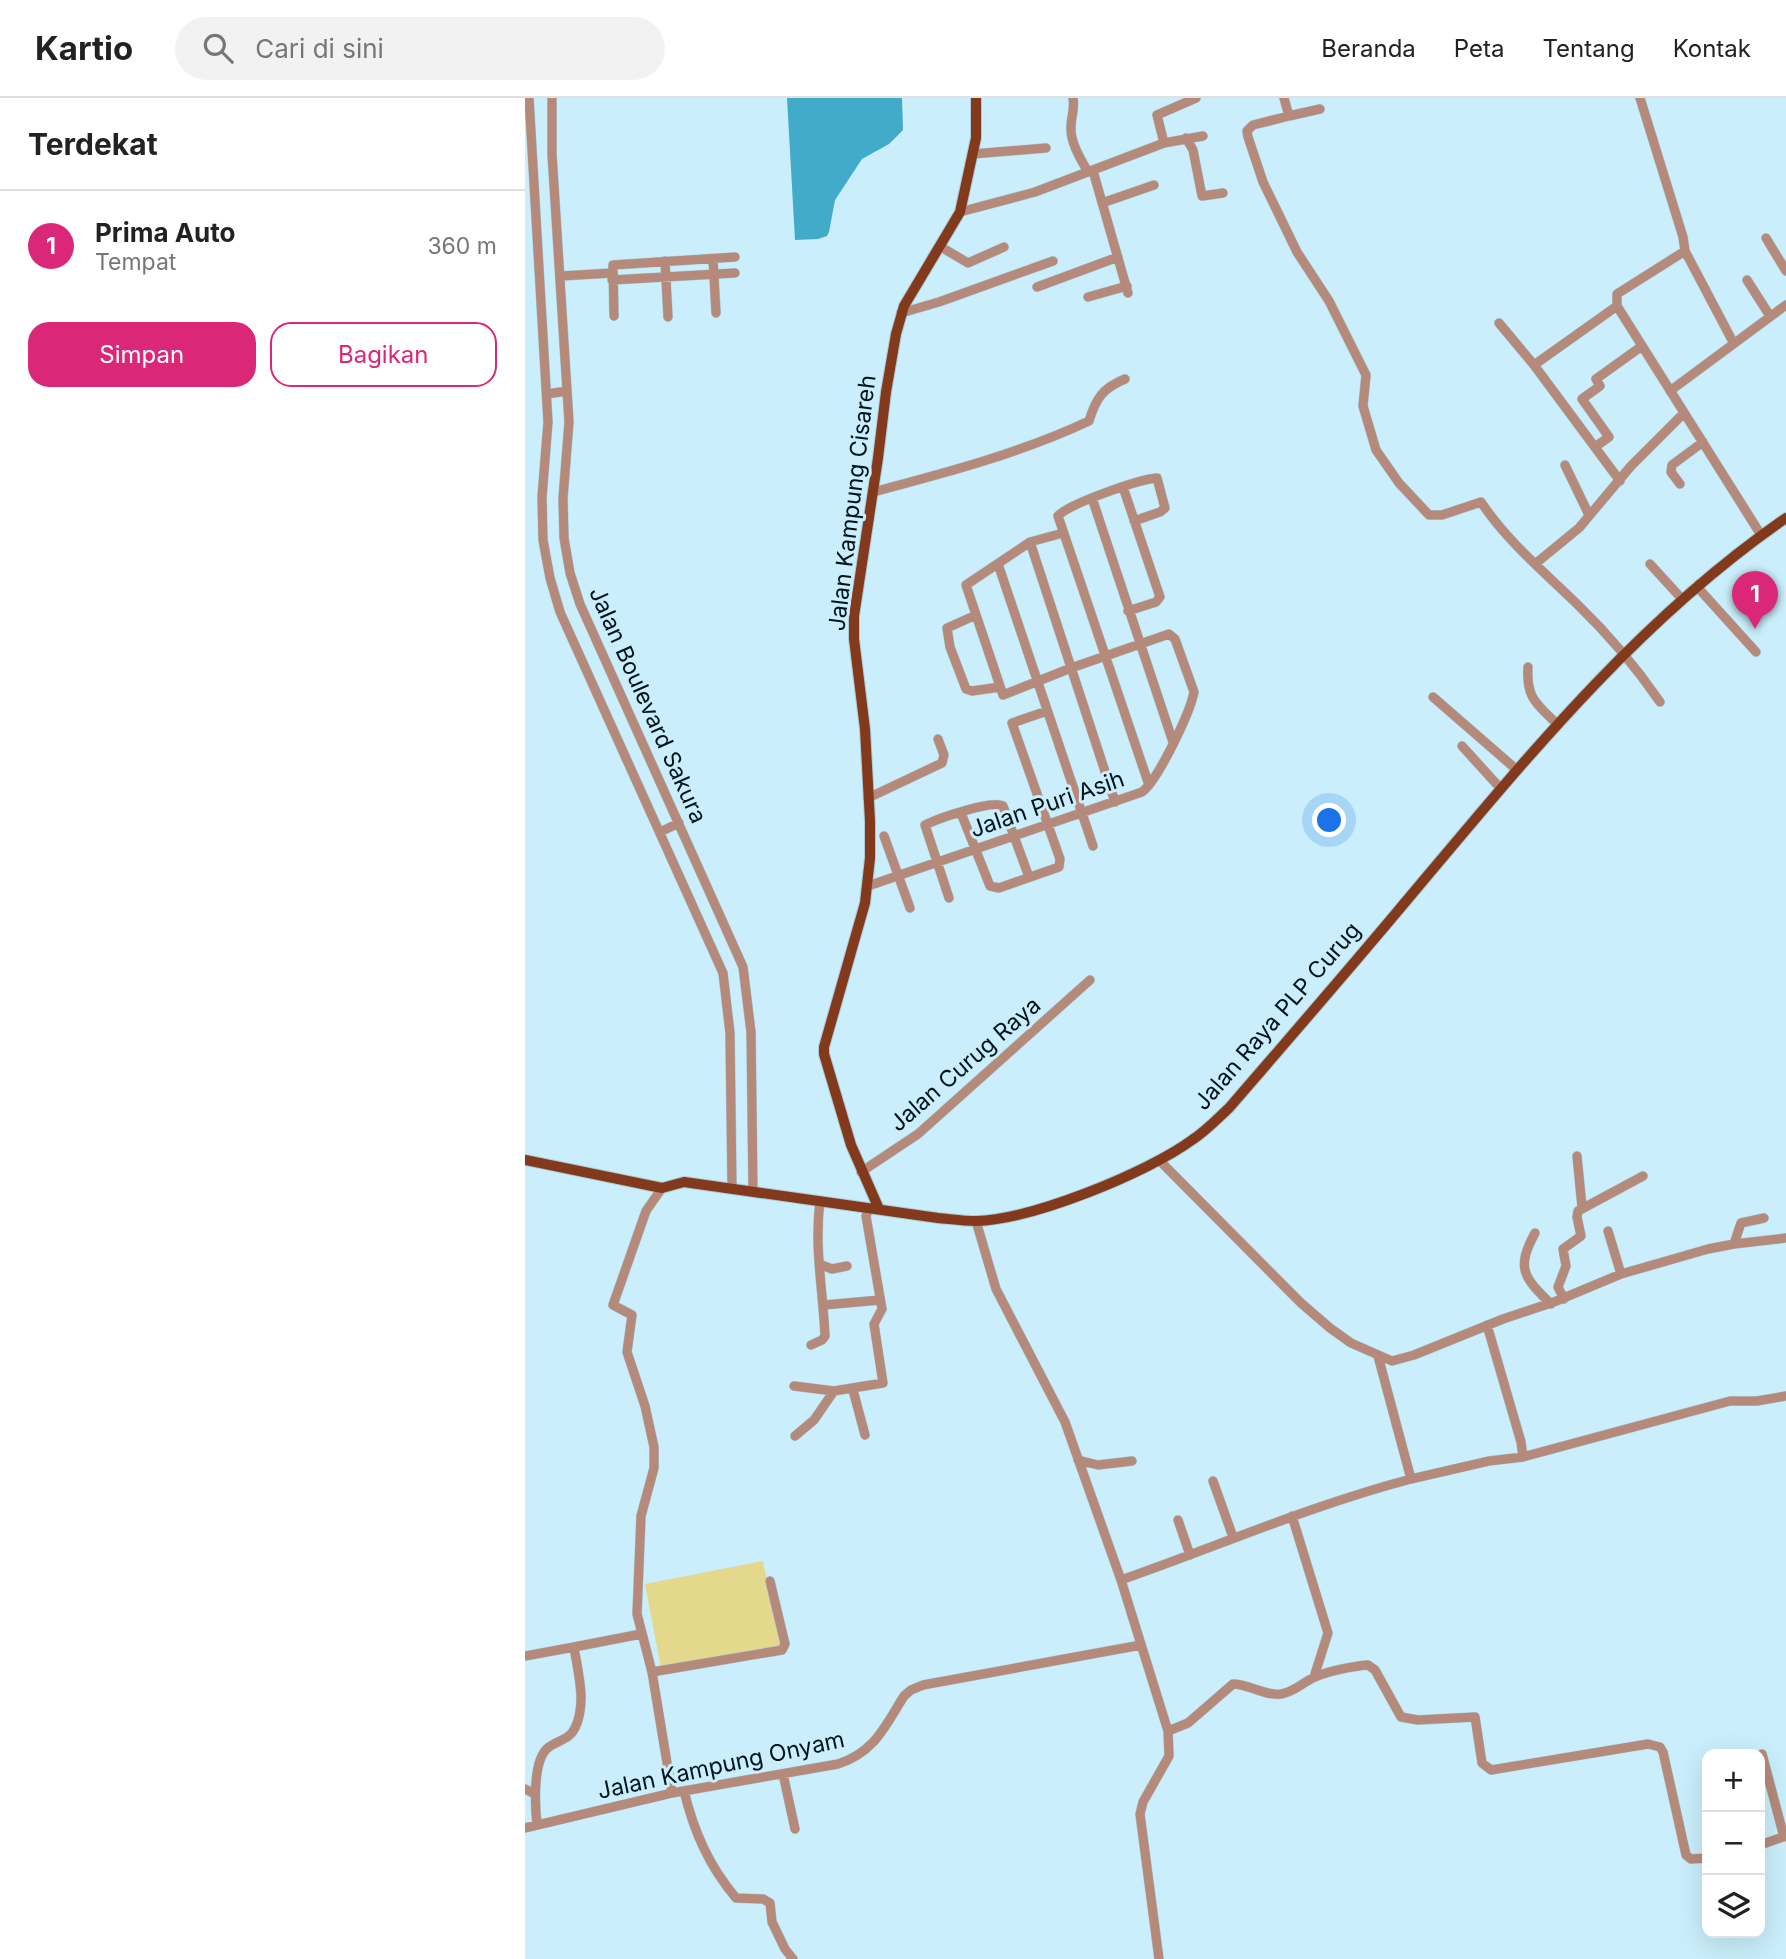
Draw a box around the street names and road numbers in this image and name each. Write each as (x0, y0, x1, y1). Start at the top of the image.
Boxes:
street label: Jalan Kampung Cisareh (822, 373, 882, 633)
street label: Jalan Boulevard Sakura (583, 583, 713, 827)
street label: Jalan Puri Asih (966, 765, 1128, 843)
street label: Jalan Raya PLP Curug (1188, 916, 1366, 1116)
street label: Jalan Curug Raya (884, 991, 1046, 1137)
street label: Jalan Kampung Onyam (595, 1725, 847, 1805)

